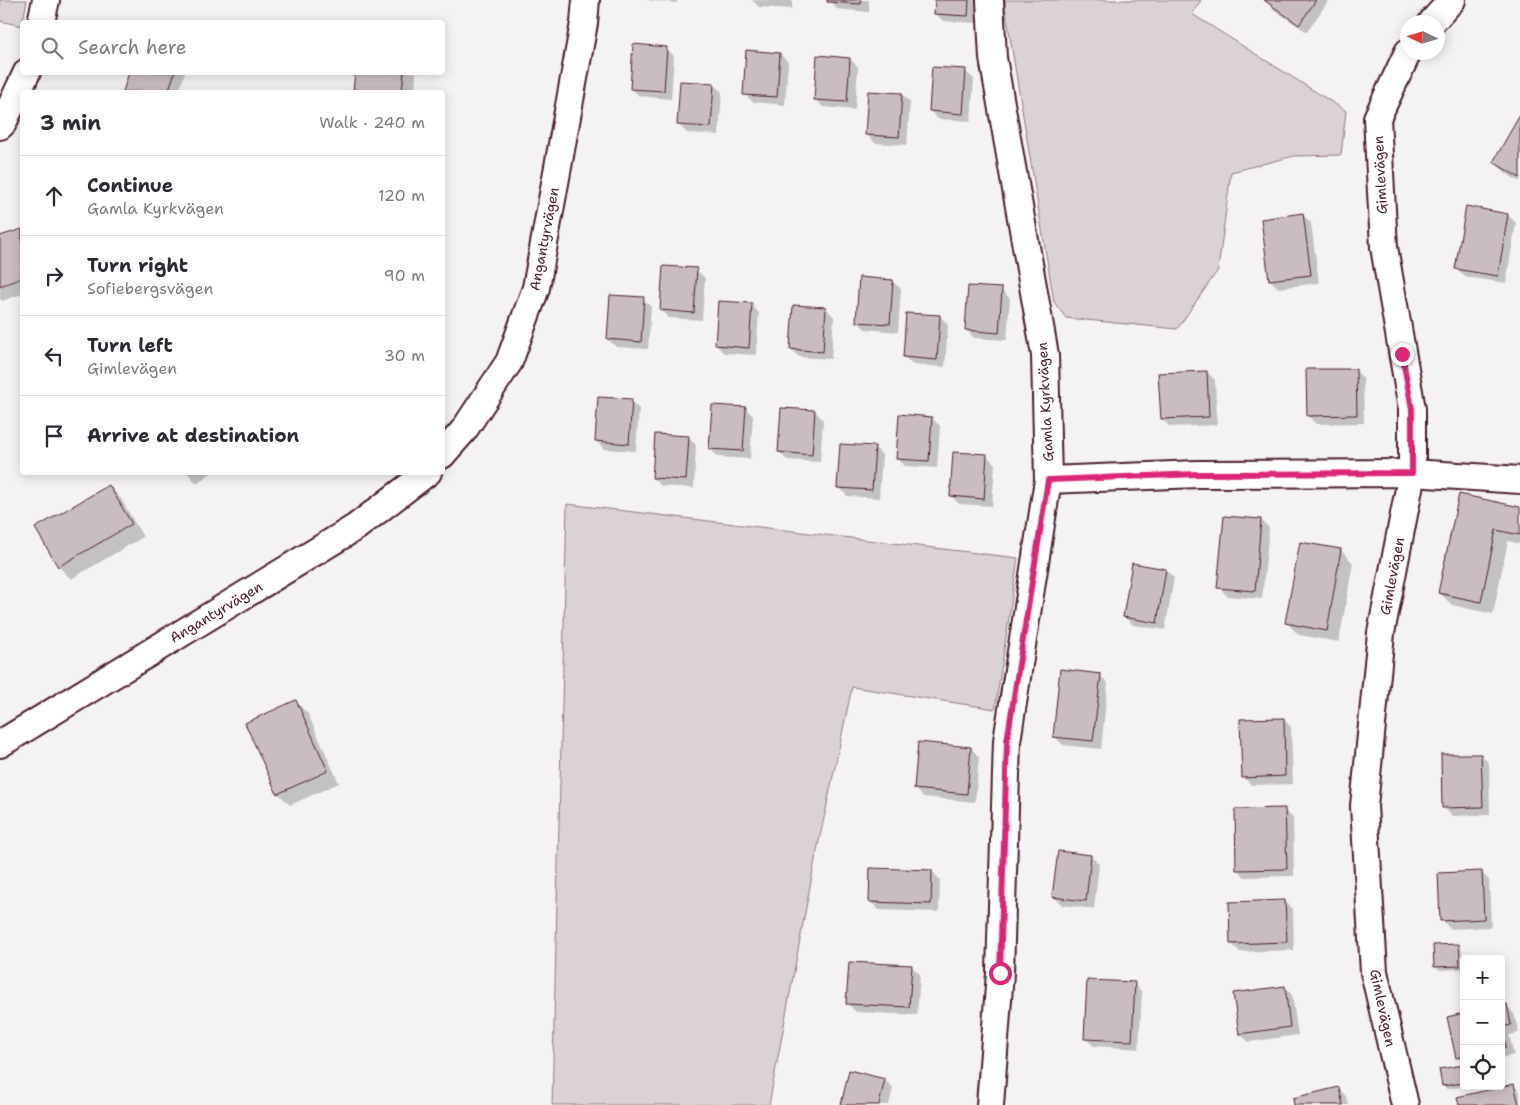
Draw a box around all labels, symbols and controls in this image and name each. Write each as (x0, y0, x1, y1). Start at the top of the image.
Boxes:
north arrow (1400, 15, 1445, 60)
search box (20, 20, 445, 75)
icon: search (38, 34, 66, 62)
text: Search here (78, 35, 187, 60)
text: 3 min (40, 109, 101, 137)
text: Walk · 240 m (319, 112, 425, 133)
street label: Gimlevägen (1369, 135, 1391, 215)
text: Continue (87, 173, 173, 198)
icon: ahead (40, 182, 68, 210)
text: 120 m (378, 185, 425, 206)
street label: Angantyrvägen (525, 185, 563, 292)
text: Gamla Kyrkvägen (87, 198, 224, 219)
text: Turn right (87, 253, 188, 278)
icon: right (40, 262, 68, 290)
text: 90 m (384, 265, 425, 286)
text: Sofiebergsvägen (87, 278, 213, 299)
text: Turn left (87, 333, 173, 358)
street label: Gamla Kyrkvägen (1033, 341, 1057, 462)
icon: left (40, 342, 68, 370)
route end (1391, 343, 1414, 366)
text: 30 m (384, 345, 425, 366)
text: Gimlevägen (87, 358, 177, 379)
icon: arrive (40, 422, 68, 450)
text: Arrive at destination (87, 423, 299, 448)
street label: Gimlevägen (1376, 535, 1408, 616)
street label: Angantyrvägen (166, 577, 266, 647)
map controls (1460, 955, 1505, 1090)
button: + (1460, 955, 1505, 1000)
route start (989, 962, 1012, 985)
street label: Gimlevägen (1366, 968, 1400, 1049)
button: − (1460, 1000, 1505, 1045)
button: locate (1460, 1045, 1505, 1090)

